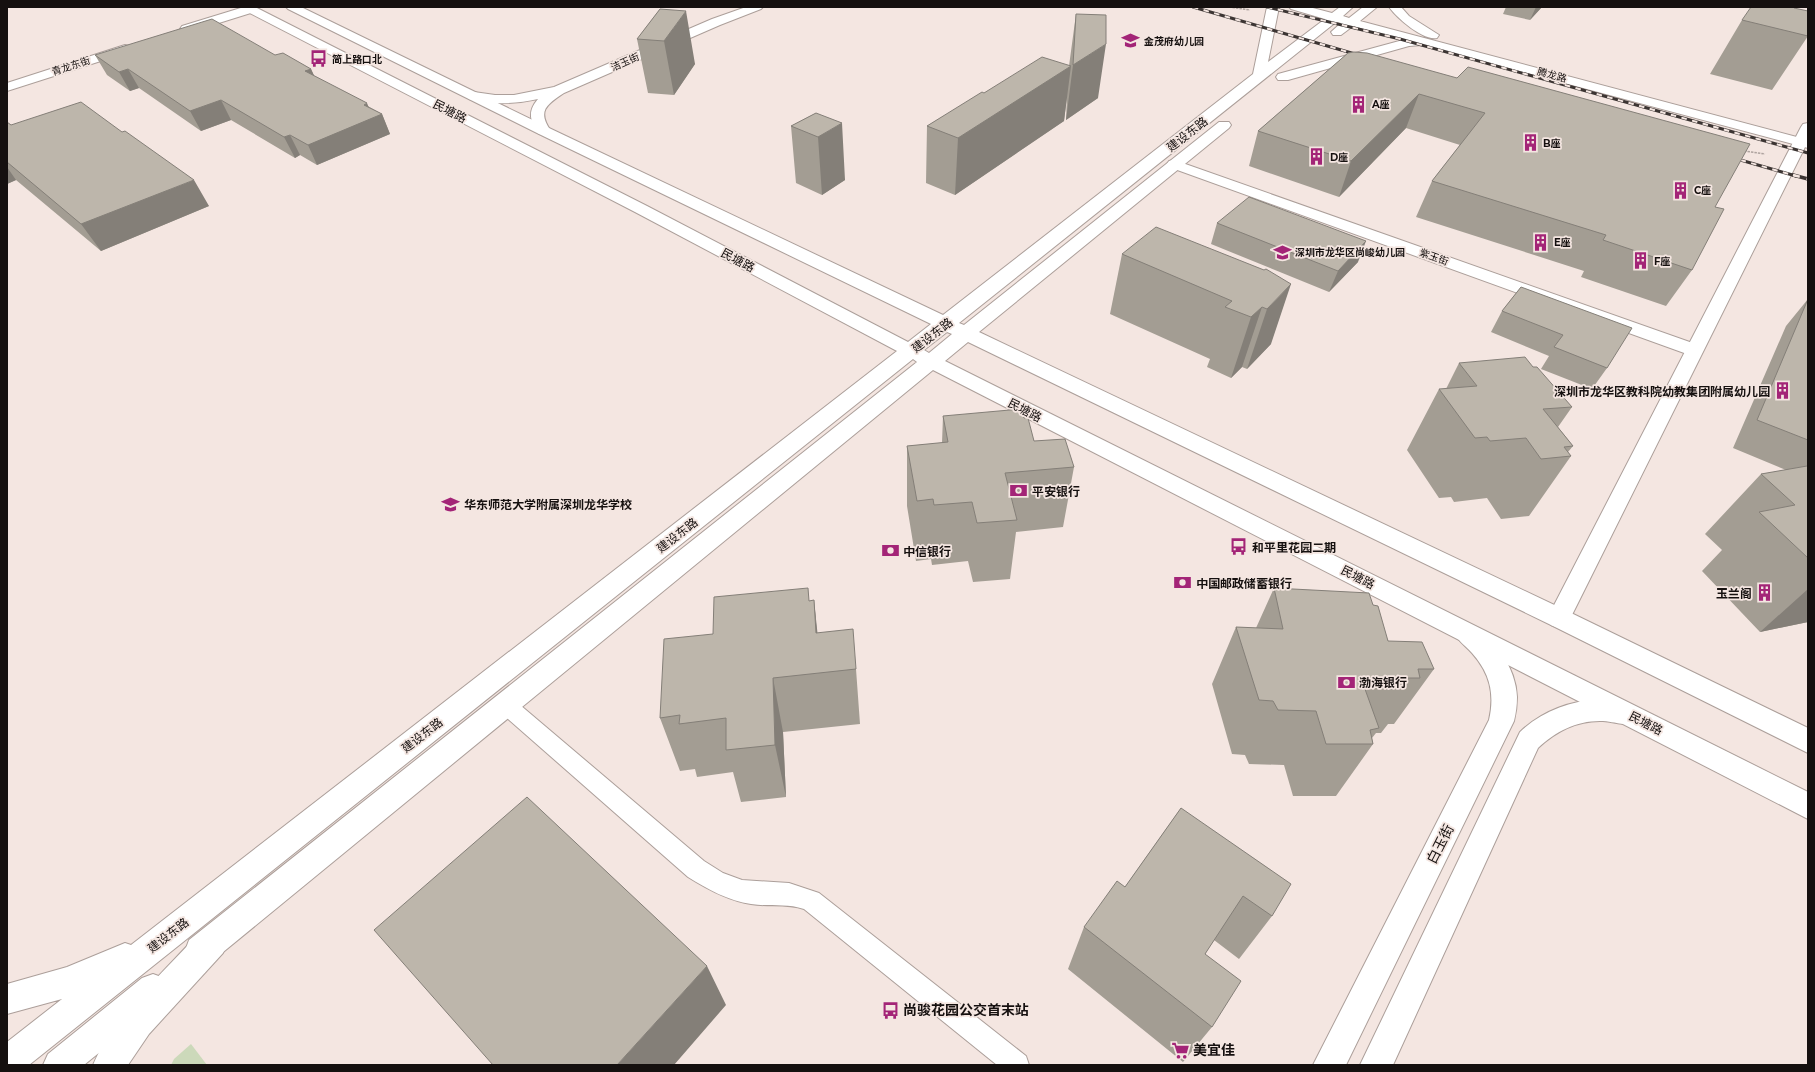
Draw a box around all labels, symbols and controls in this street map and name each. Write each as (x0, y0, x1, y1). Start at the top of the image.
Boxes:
school or university icon: 金茂府幼儿园 (1121, 31, 1141, 51)
place label: 金茂府幼儿园 (1143, 35, 1204, 48)
bus stop icon: 简上路口北 (309, 49, 329, 69)
street label: 洁玉街 (609, 50, 641, 74)
place label: 简上路口北 (332, 53, 382, 66)
street label: 青龙东街 (50, 54, 92, 78)
street label: 腾龙路 (1536, 65, 1568, 85)
building icon: A座 (1349, 94, 1369, 114)
street label: 民塘路 (431, 96, 469, 126)
place label: A座 (1371, 98, 1390, 111)
street label: 建设东路 (1163, 113, 1211, 155)
building icon: B座 (1520, 133, 1540, 153)
place label: B座 (1543, 137, 1561, 150)
building icon: D座 (1307, 147, 1327, 167)
place label: D座 (1330, 151, 1348, 164)
building icon: C座 (1671, 180, 1691, 200)
place label: C座 (1694, 184, 1711, 197)
building icon: E座 (1531, 232, 1551, 252)
place label: E座 (1554, 236, 1571, 249)
school or university icon: 深圳市龙华区尚峻幼儿园 (1272, 242, 1292, 262)
street label: 民塘路 (719, 245, 757, 275)
place label: 深圳市龙华区尚峻幼儿园 (1295, 246, 1405, 259)
street label: 紫玉街 (1418, 246, 1450, 268)
building icon: F座 (1631, 251, 1651, 271)
place label: F座 (1654, 255, 1670, 268)
street label: 建设东路 (908, 314, 956, 356)
building icon: 深圳市龙华区教科院幼教集团附属幼儿园 (1773, 381, 1793, 401)
place label: 深圳市龙华区教科院幼教集团附属幼儿园 (1554, 384, 1770, 399)
street label: 民塘路 (1006, 395, 1044, 425)
bank icon: 平安银行 (1009, 481, 1029, 501)
place label: 平安银行 (1032, 484, 1080, 499)
school or university icon: 华东师范大学附属深圳龙华学校 (441, 494, 461, 514)
place label: 华东师范大学附属深圳龙华学校 (464, 497, 632, 512)
street label: 建设东路 (653, 514, 701, 556)
bus stop icon: 和平里花园二期 (1229, 537, 1249, 557)
place label: 和平里花园二期 (1252, 540, 1336, 555)
bank icon: 中信银行 (880, 541, 900, 561)
place label: 中信银行 (903, 544, 951, 559)
street label: 民塘路 (1339, 562, 1377, 592)
bank icon: 中国邮政储蓄银行 (1173, 573, 1193, 593)
place label: 中国邮政储蓄银行 (1196, 576, 1292, 591)
building icon: 玉兰阁 (1755, 583, 1775, 603)
place label: 玉兰阁 (1716, 586, 1752, 601)
bank icon: 渤海银行 (1336, 672, 1356, 692)
place label: 渤海银行 (1359, 675, 1407, 690)
street label: 民塘路 (1627, 708, 1665, 738)
street label: 建设东路 (398, 714, 446, 756)
street label: 白玉街 (1422, 821, 1458, 867)
street label: 建设东路 (144, 914, 192, 956)
bus stop icon: 尚骏花园公交首末站 (880, 1000, 900, 1020)
place label: 尚骏花园公交首末站 (903, 1001, 1029, 1019)
supermarket icon: 美宜佳 (1170, 1040, 1190, 1060)
place label: 美宜佳 (1193, 1041, 1235, 1059)

